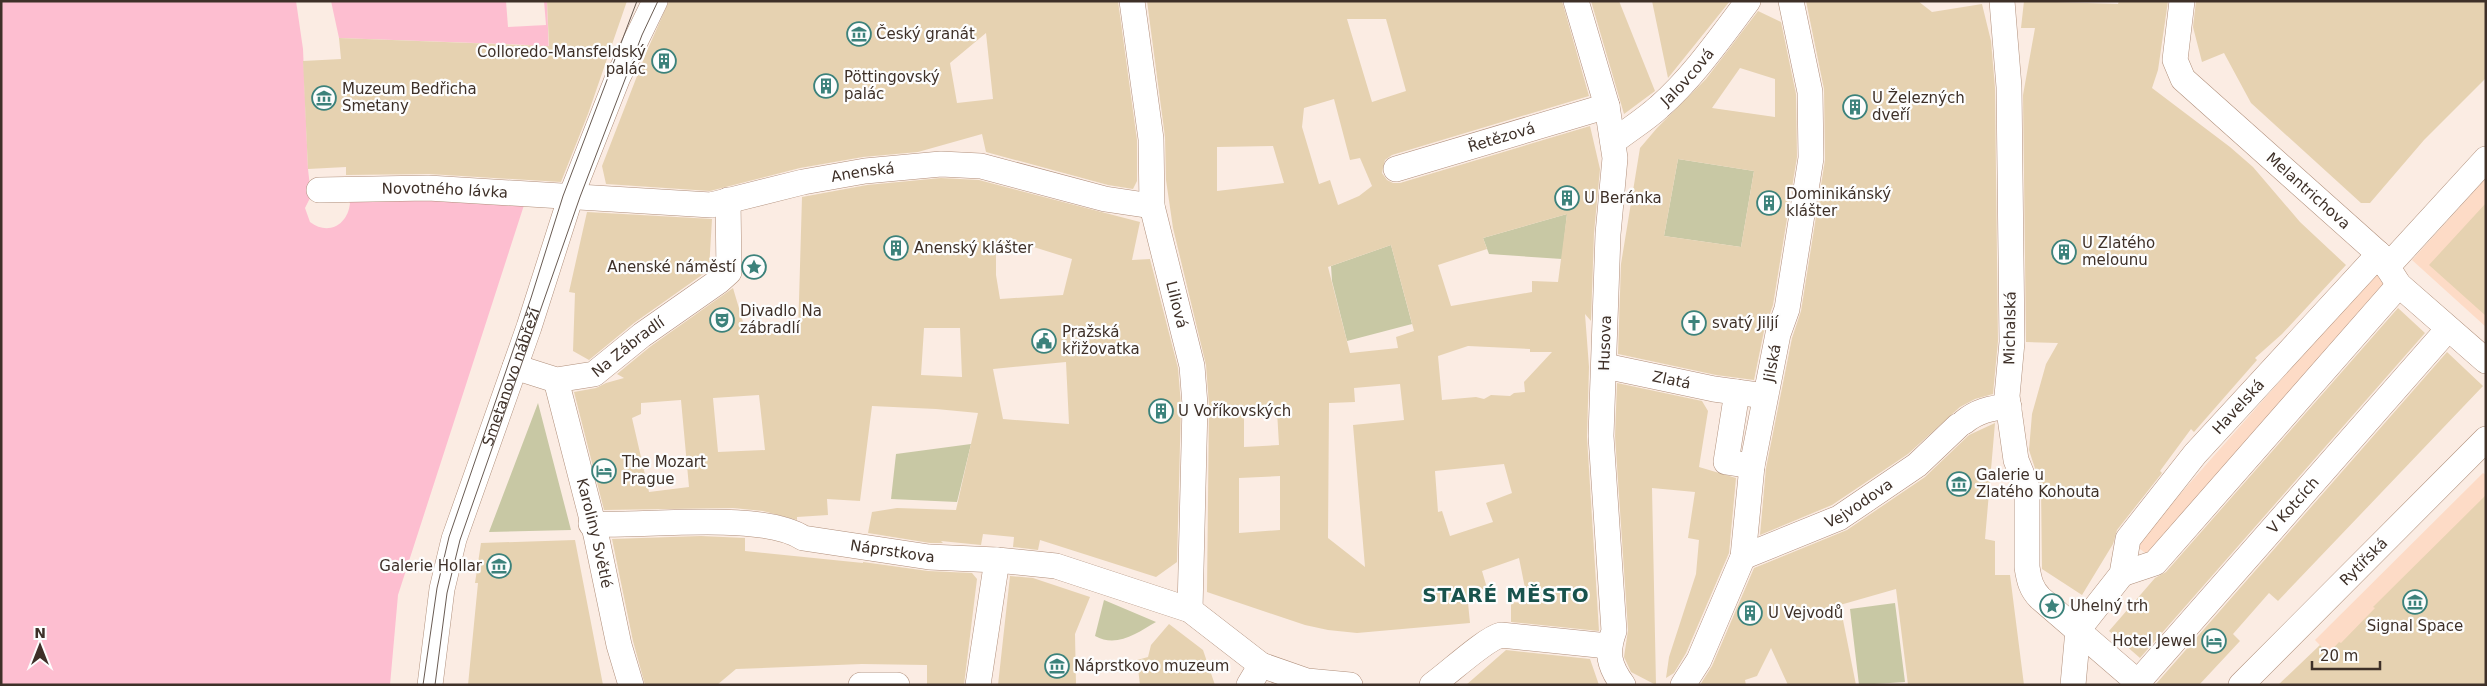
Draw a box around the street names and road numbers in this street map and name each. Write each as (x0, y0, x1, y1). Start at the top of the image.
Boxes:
street label: Jalovcová (1656, 45, 1718, 111)
street label: Řetězová (1465, 119, 1537, 156)
street label: Melantrichova (2263, 149, 2354, 233)
street label: Anenská (830, 159, 895, 186)
street label: Novotného lávka (382, 179, 509, 202)
street label: Liliová (1162, 279, 1191, 330)
street label: Michalská (2000, 291, 2020, 365)
street label: Smetanovo nábřeží (479, 305, 544, 449)
street label: Na Zábradlí (588, 313, 669, 381)
street label: Husova (1595, 315, 1615, 371)
street label: Jilská (1760, 343, 1785, 385)
street label: Zlatá (1651, 367, 1692, 393)
street label: Havelská (2209, 376, 2268, 438)
street label: V Kotcích (2263, 473, 2323, 537)
street label: Vejvodova (1822, 475, 1896, 532)
street label: Karoliny Světlé (573, 476, 616, 590)
street label: Rytířská (2336, 534, 2391, 589)
street label: Náprstkova (849, 536, 935, 566)

